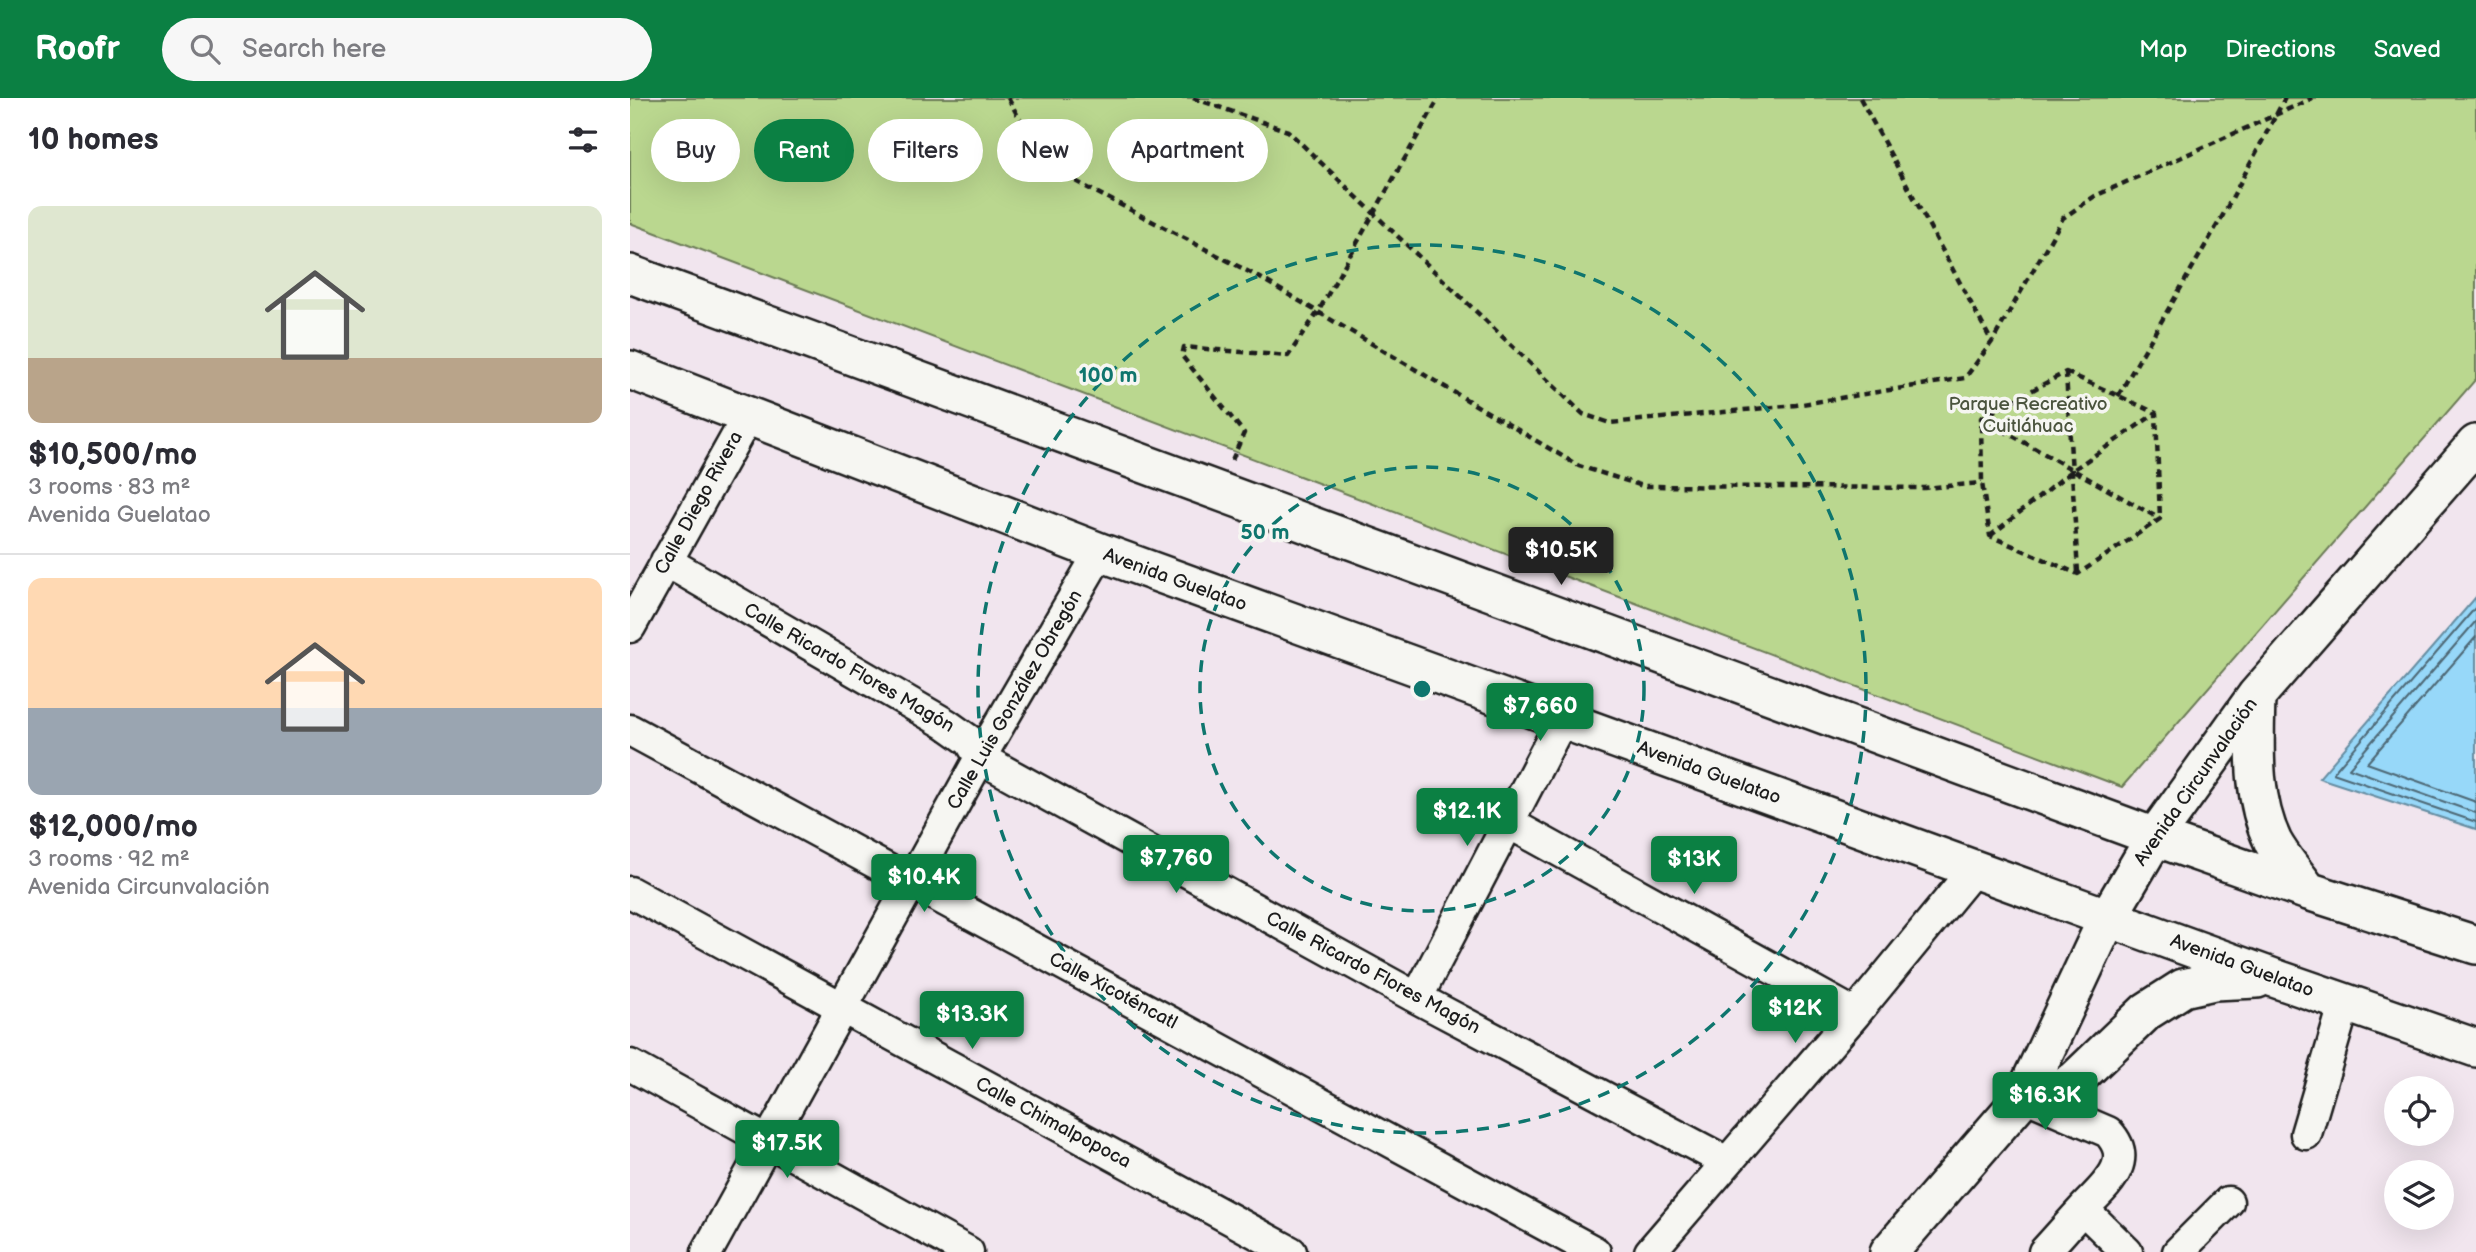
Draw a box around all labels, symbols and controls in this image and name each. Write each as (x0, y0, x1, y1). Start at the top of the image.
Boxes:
search box (162, 18, 652, 81)
text: Roofr (35, 29, 120, 69)
icon: search (186, 30, 224, 68)
text: Search here (242, 34, 386, 65)
text: Map (2139, 35, 2187, 64)
text: Directions (2225, 35, 2336, 64)
text: Saved (2374, 35, 2441, 64)
chip: Buy (651, 119, 740, 182)
chip: Rent (754, 119, 854, 182)
chip: Filters (868, 119, 983, 182)
chip: New (997, 119, 1093, 182)
chip: Apartment (1107, 119, 1268, 182)
icon: filters (564, 121, 602, 159)
text: 10 homes (28, 122, 159, 158)
icon: home (252, 252, 378, 378)
text: 100 m (1079, 363, 1137, 388)
park label: Parque Recreativo Cuitláhuac (1948, 393, 2108, 438)
street label: Calle Diego Rivera (650, 427, 748, 579)
text: $10,500/mo (28, 437, 197, 473)
text: 3 rooms · 83 m² (28, 473, 190, 501)
text: Avenida Guelatao (28, 501, 211, 529)
text: 50 m (1241, 520, 1289, 545)
pin: $10.5K (1504, 528, 1618, 587)
text: $10.5K (1524, 536, 1598, 564)
street label: Avenida Guelatao (1100, 543, 1250, 617)
street label: Calle Luis González Obregón (943, 586, 1087, 814)
street label: Calle Ricardo Flores Magón (740, 598, 958, 738)
icon: home (252, 624, 378, 750)
centre of rings (1410, 677, 1434, 701)
pin: $7,660 (1483, 684, 1597, 743)
text: $7,660 (1502, 692, 1578, 720)
street label: Avenida Circunvalación (2129, 694, 2263, 870)
street label: Avenida Guelatao (1634, 736, 1784, 810)
pin: $12.1K (1410, 788, 1524, 848)
text: $12.1K (1433, 797, 1502, 825)
text: $12,000/mo (28, 809, 198, 845)
pin: $7,760 (1119, 836, 1233, 895)
pin: $13K (1653, 836, 1735, 896)
text: $7,760 (1139, 844, 1213, 872)
text: 3 rooms · 92 m² (28, 845, 190, 873)
text: $13K (1667, 845, 1721, 873)
pin: $10.4K (867, 854, 981, 914)
text: $10.4K (887, 863, 961, 891)
text: Avenida Circunvalación (28, 873, 270, 901)
street label: Calle Ricardo Flores Magón (1262, 907, 1484, 1039)
street label: Avenida Guelatao (2167, 929, 2317, 1003)
street label: Calle Xicoténcatl (1045, 947, 1181, 1035)
pin: $12K (1754, 986, 1836, 1045)
pin: $13.3K (915, 992, 1029, 1051)
text: $12K (1768, 994, 1822, 1022)
text: $13.3K (936, 1000, 1008, 1028)
street label: Calle Chimalpopoca (971, 1072, 1135, 1174)
pin: $16.3K (1988, 1072, 2102, 1132)
map controls (2384, 1076, 2454, 1230)
button: locate (2384, 1076, 2454, 1146)
text: $16.3K (2009, 1081, 2081, 1109)
pin: $17.5K (730, 1121, 844, 1180)
text: $17.5K (751, 1129, 823, 1157)
button: layers (2384, 1160, 2454, 1230)

